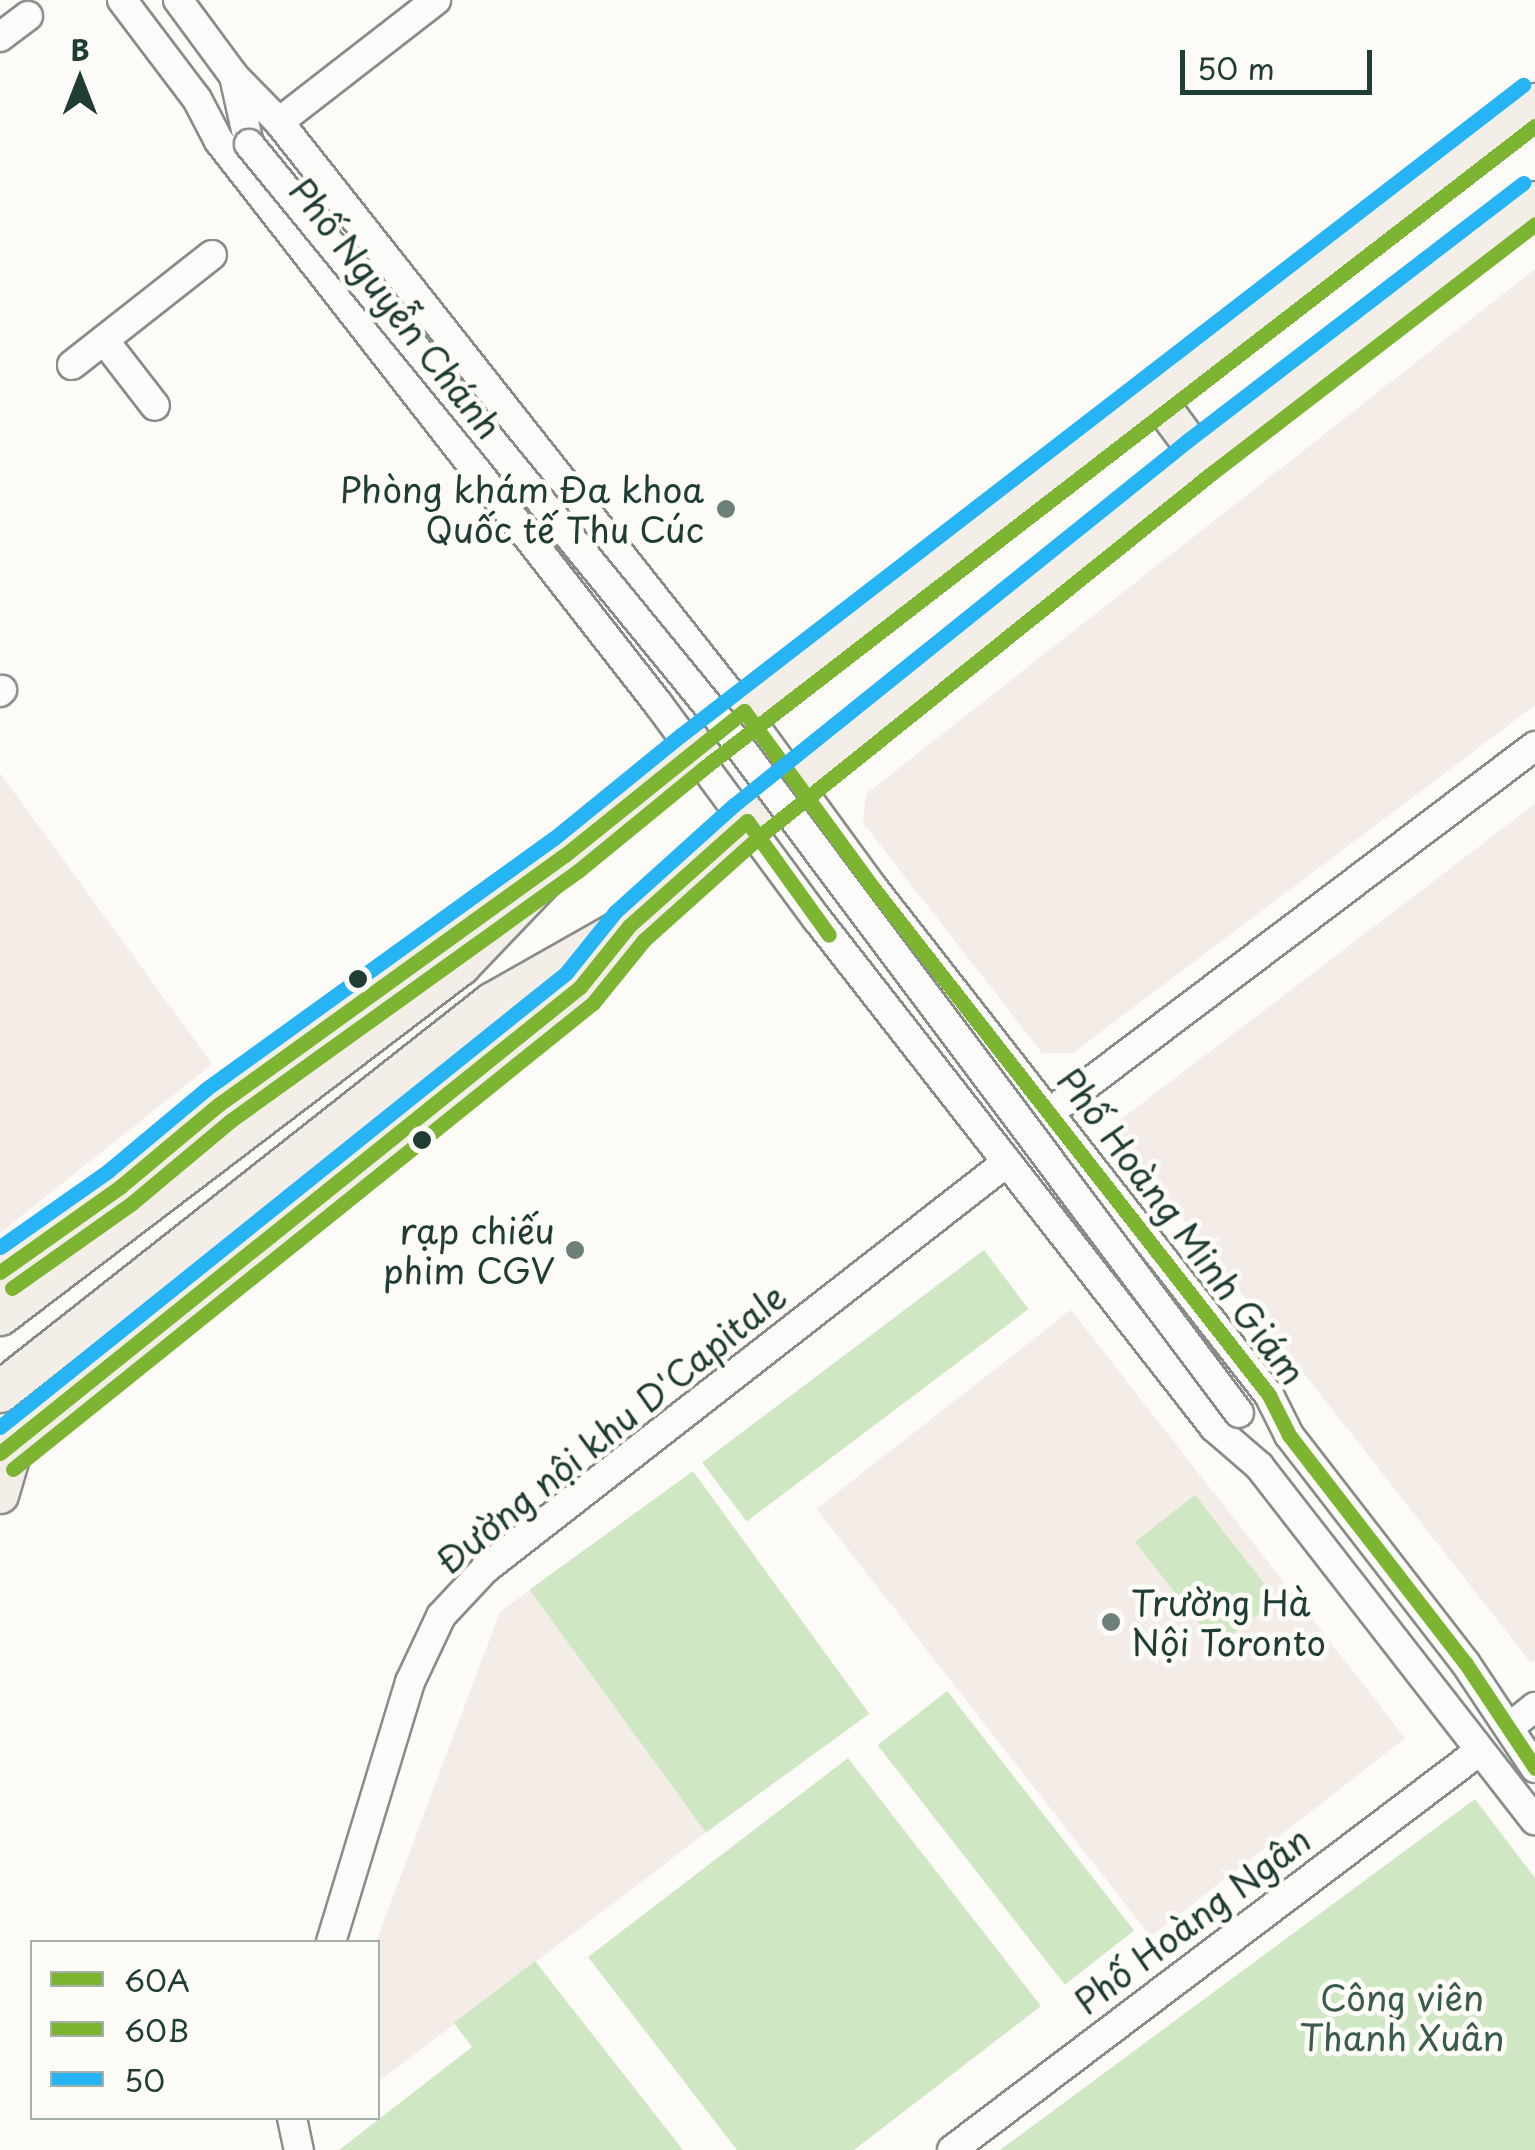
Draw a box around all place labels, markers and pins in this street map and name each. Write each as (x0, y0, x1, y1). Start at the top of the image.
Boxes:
place label: Phòng khám Đa khoa Quốc tế Thu Cúc (341, 468, 704, 550)
marker: Phòng khám Đa khoa Quốc tế Thu Cúc (713, 496, 739, 522)
unlabelled marker (348, 969, 368, 989)
unlabelled marker (412, 1130, 432, 1150)
place label: rạp chiếu phim CGV (382, 1209, 555, 1291)
marker: rạp chiếu phim CGV (564, 1239, 586, 1261)
place label: Trường Hà Nội Toronto (1131, 1581, 1325, 1663)
marker: Trường Hà Nội Toronto (1100, 1611, 1122, 1633)

